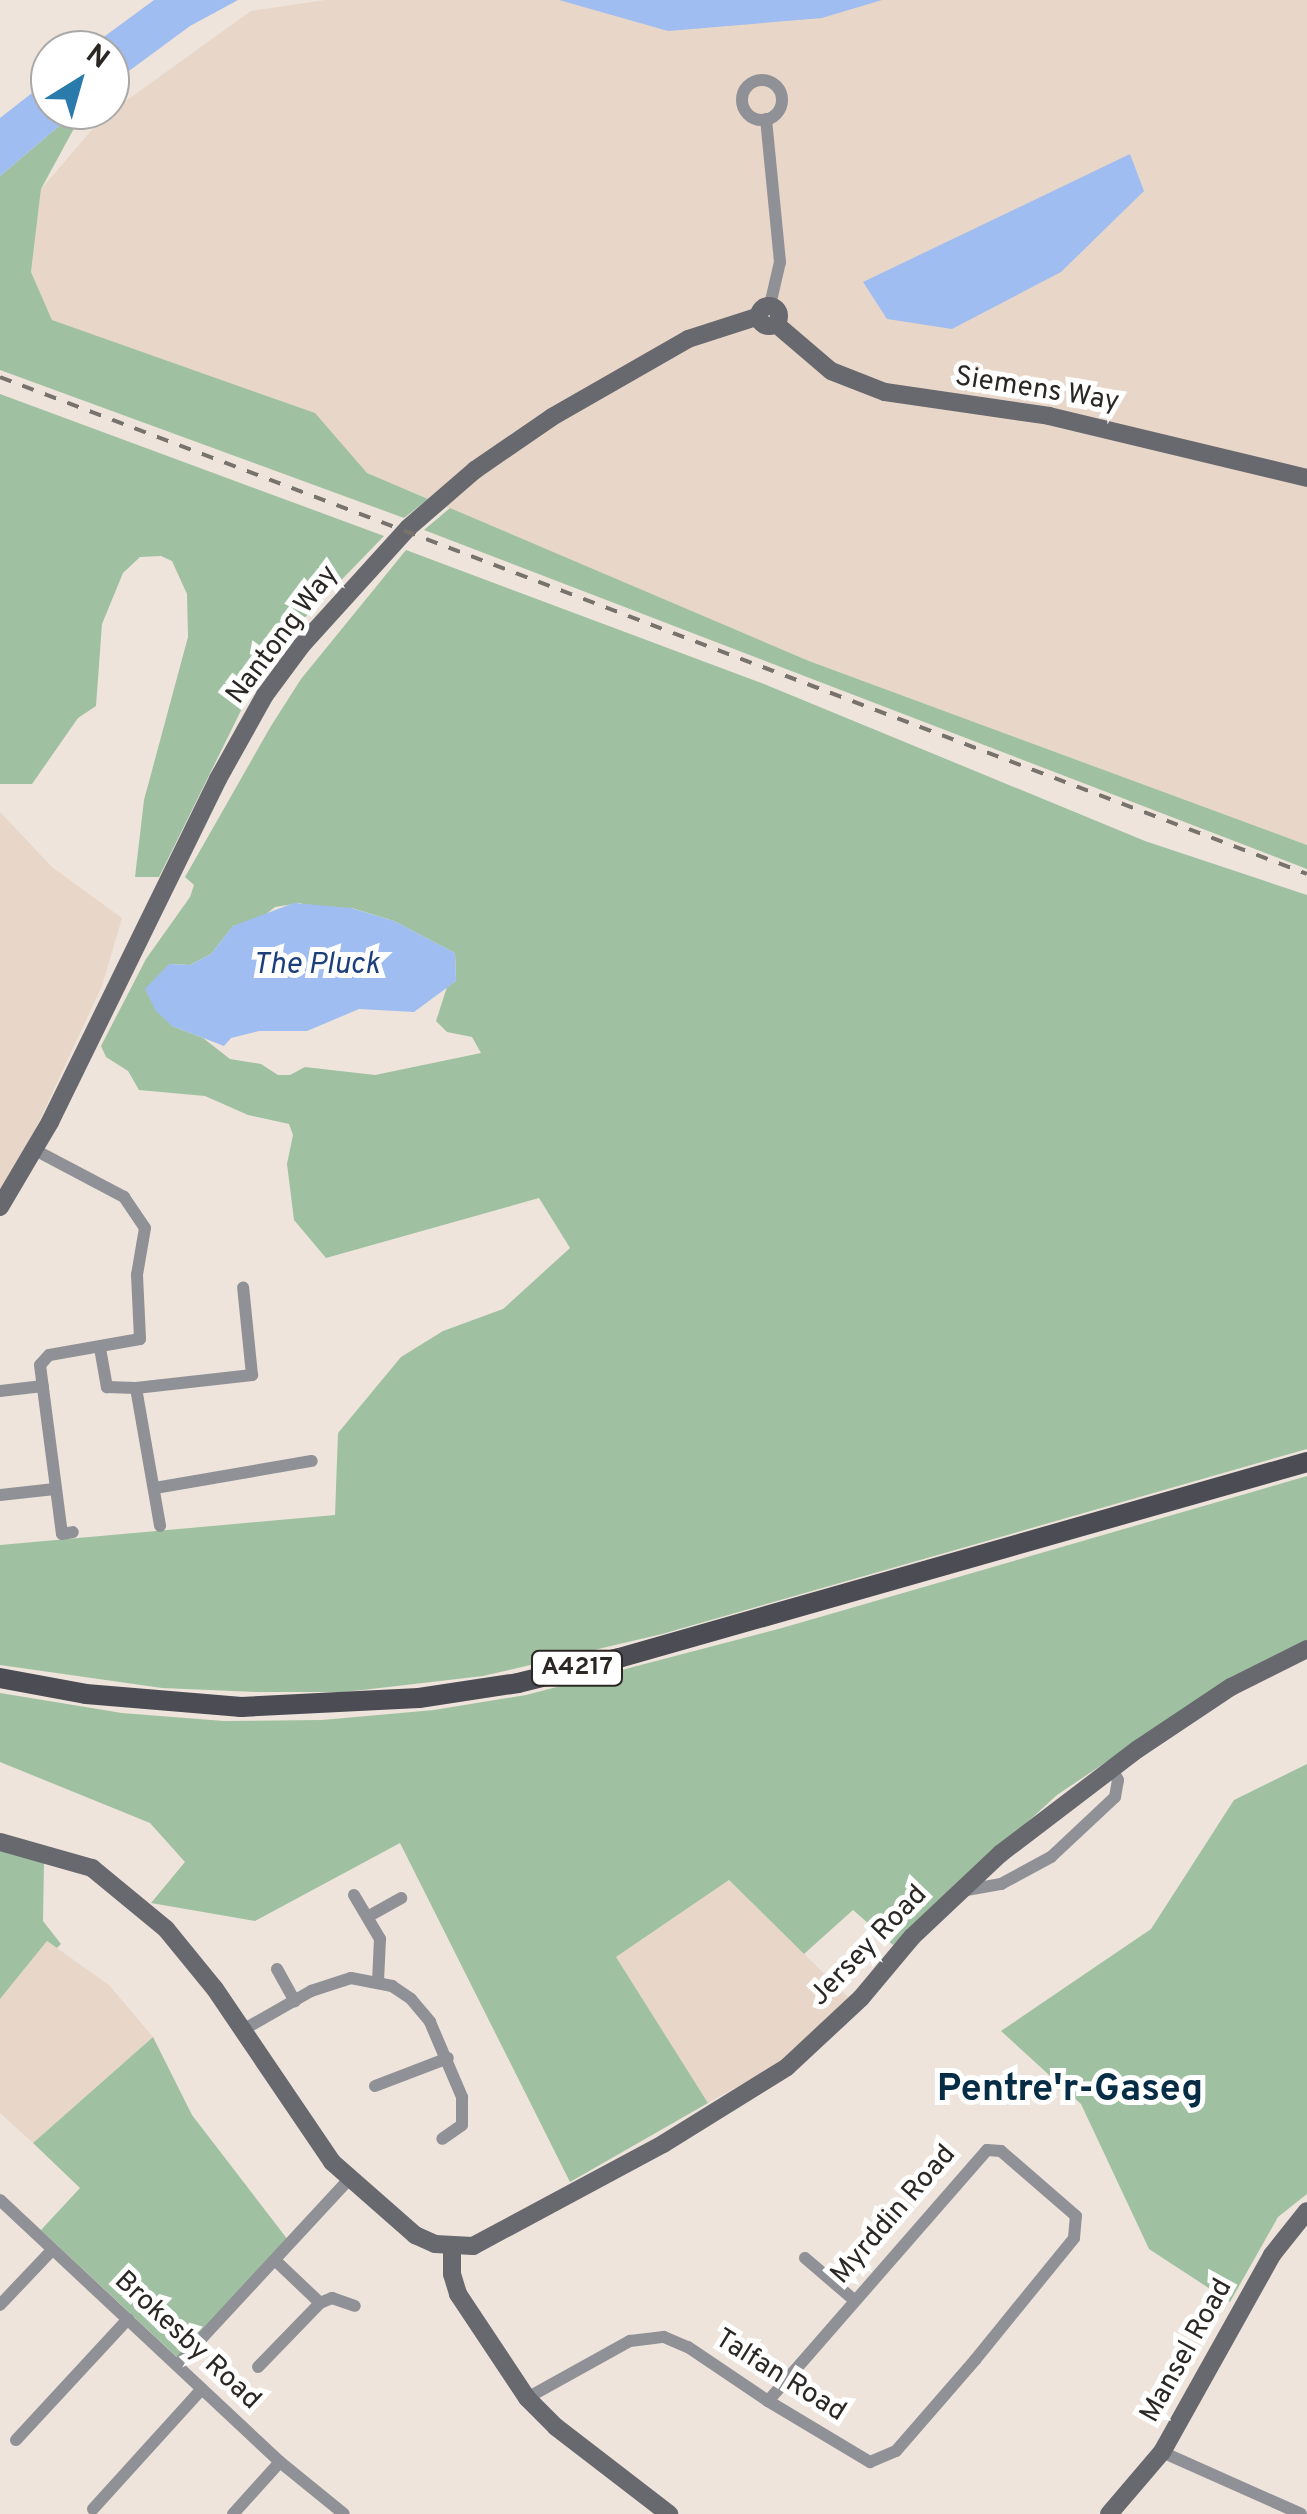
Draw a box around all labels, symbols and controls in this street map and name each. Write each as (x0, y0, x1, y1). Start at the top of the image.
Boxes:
north arrow (30, 30, 130, 130)
text: N (78, 37, 116, 78)
street label: Siemens Way (952, 360, 1122, 420)
street label: Nantong Way (220, 559, 346, 711)
water label: The Pluck (252, 948, 380, 984)
road number: A4217 (530, 1648, 624, 1688)
street label: Jersey Road (803, 1879, 935, 2013)
district label: Pentre'r-Gaseg (937, 2068, 1203, 2114)
street label: Myrddin Road (824, 2138, 964, 2292)
street label: Brokesby Road (107, 2265, 267, 2417)
street label: Mansel Road (1134, 2273, 1240, 2429)
street label: Talfan Road (708, 2323, 852, 2429)

